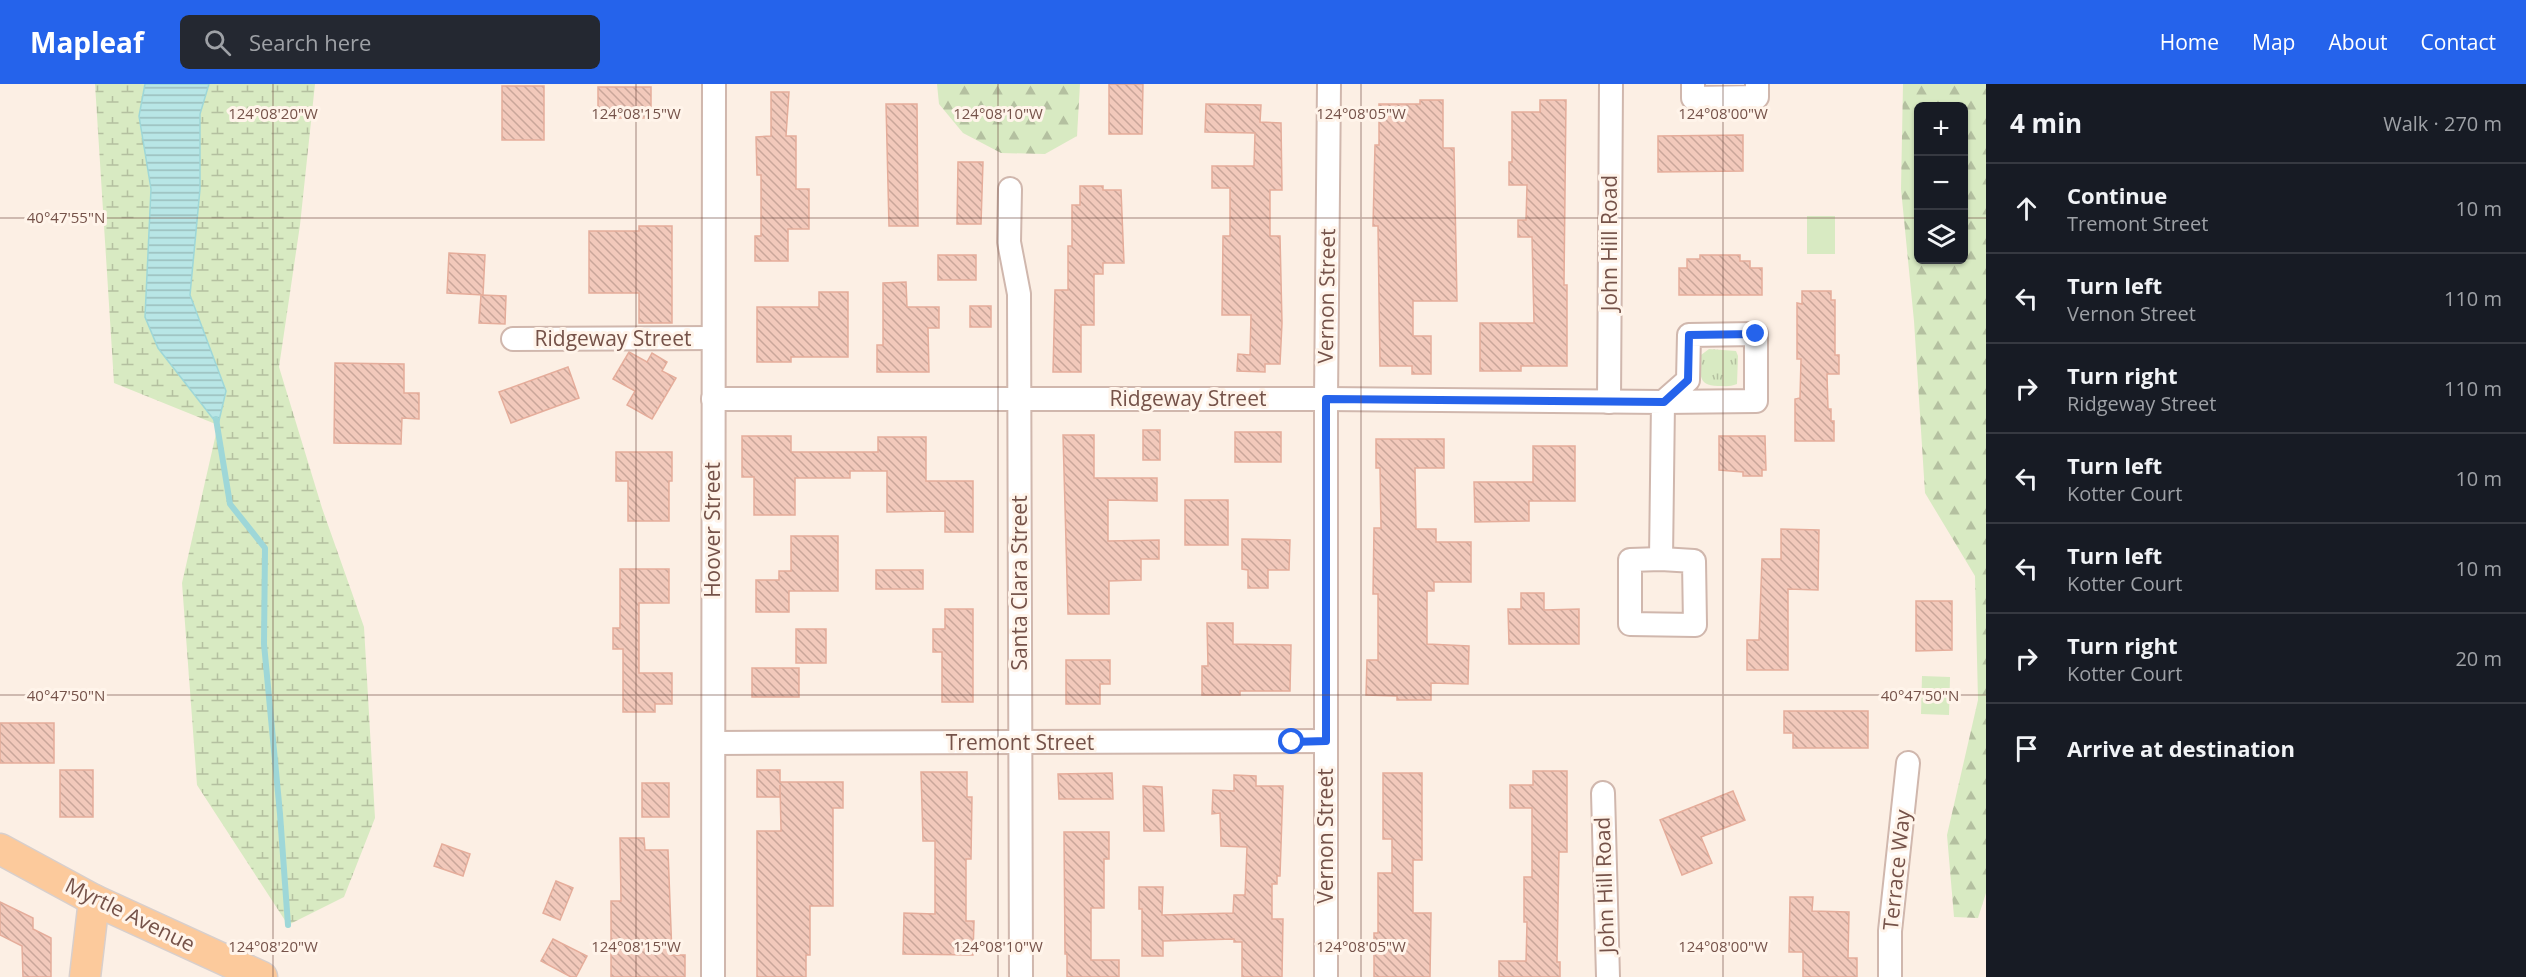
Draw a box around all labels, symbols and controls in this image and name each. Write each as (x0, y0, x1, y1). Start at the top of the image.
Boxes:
search box (180, 15, 600, 69)
text: Mapleaf (30, 23, 144, 61)
icon: search (201, 26, 234, 59)
text: Search here (249, 27, 371, 57)
text: Home (2160, 28, 2219, 56)
text: Map (2252, 28, 2295, 56)
text: About (2328, 28, 2388, 56)
text: Contact (2421, 28, 2496, 56)
map controls (1914, 102, 1968, 264)
button: + (1914, 102, 1968, 156)
text: 124°08'20"W (228, 103, 318, 123)
text: 124°08'15"W (591, 103, 681, 123)
text: 124°08'10"W (953, 103, 1043, 123)
text: 124°08'05"W (1316, 103, 1406, 123)
text: 124°08'00"W (1678, 103, 1768, 123)
text: 4 min (2010, 105, 2082, 141)
text: Walk · 270 m (2383, 110, 2502, 137)
button: − (1914, 156, 1968, 210)
street label: John Hill Road (1595, 175, 1623, 313)
text: Continue (2067, 180, 2167, 210)
icon: ahead (2010, 192, 2043, 225)
text: 10 m (2455, 195, 2502, 222)
text: 40°47'55"N (27, 207, 105, 227)
button: layers (1914, 210, 1968, 264)
text: Tremont Street (2067, 210, 2208, 237)
street label: Vernon Street (1311, 228, 1341, 364)
text: Turn left (2067, 270, 2162, 300)
icon: left (2010, 282, 2043, 315)
text: 110 m (2444, 285, 2502, 312)
text: Vernon Street (2067, 300, 2196, 327)
route end (1742, 320, 1768, 346)
street label: Ridgeway Street (535, 324, 691, 352)
text: Turn right (2067, 360, 2178, 390)
icon: right (2010, 372, 2043, 405)
text: 110 m (2444, 375, 2502, 402)
street label: Ridgeway Street (1110, 384, 1266, 412)
text: Ridgeway Street (2067, 390, 2216, 417)
text: Turn left (2067, 450, 2162, 480)
street label: Hoover Street (698, 462, 726, 598)
icon: left (2010, 462, 2043, 495)
text: 10 m (2455, 465, 2502, 492)
text: Kotter Court (2067, 480, 2182, 507)
street label: Santa Clara Street (1005, 495, 1033, 671)
text: Turn left (2067, 540, 2162, 570)
icon: left (2010, 552, 2043, 585)
text: 10 m (2455, 555, 2502, 582)
text: Kotter Court (2067, 570, 2182, 597)
text: Turn right (2067, 630, 2178, 660)
icon: right (2010, 642, 2043, 675)
text: 20 m (2455, 645, 2502, 672)
text: Kotter Court (2067, 660, 2182, 687)
text: 40°47'50"N (27, 685, 105, 705)
text: 40°47'50"N (1881, 685, 1959, 705)
street label: Tremont Street (946, 728, 1094, 756)
route start (1278, 728, 1304, 754)
icon: arrive (2010, 732, 2043, 765)
text: Arrive at destination (2067, 733, 2295, 763)
street label: Vernon Street (1311, 768, 1339, 904)
street label: Terrace Way (1876, 808, 1916, 932)
street label: John Hill Road (1588, 816, 1620, 956)
street label: Myrtle Avenue (61, 871, 200, 958)
text: 124°08'20"W (228, 936, 318, 956)
text: 124°08'15"W (591, 936, 681, 956)
text: 124°08'10"W (953, 936, 1043, 956)
text: 124°08'05"W (1316, 936, 1406, 956)
text: 124°08'00"W (1678, 936, 1768, 956)

